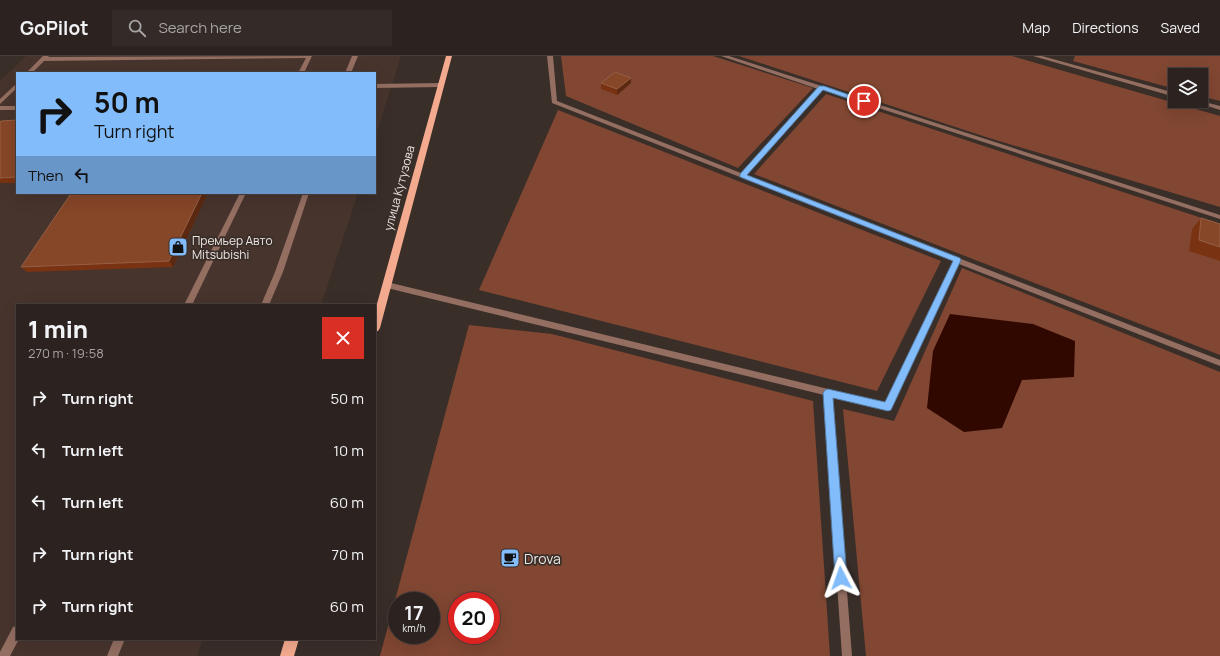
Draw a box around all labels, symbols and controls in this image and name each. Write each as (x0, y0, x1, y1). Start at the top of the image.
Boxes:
search box (112, 10, 392, 46)
text: GoPilot (20, 15, 88, 41)
icon: search (126, 17, 148, 39)
text: Search here (158, 17, 242, 38)
text: Map (1022, 18, 1050, 37)
text: Directions (1072, 18, 1139, 37)
text: Saved (1161, 18, 1200, 37)
map controls (1168, 68, 1208, 108)
button: layers (1168, 68, 1208, 108)
text: 50 m (94, 83, 160, 121)
pin (847, 84, 881, 118)
icon: right (28, 88, 80, 140)
icon: arrive (853, 90, 875, 112)
text: Turn right (94, 119, 175, 143)
street label: улица Кутузова (379, 143, 419, 233)
icon: left (71, 164, 93, 186)
text: Then (28, 165, 63, 186)
place label: Премьер Авто Mitsubishi (192, 232, 273, 263)
shop icon: Премьер Авто Mitsubishi (167, 236, 189, 258)
text: 1 min (28, 312, 88, 345)
button: close (322, 317, 364, 359)
text: 270 m · 19:58 (28, 344, 104, 362)
icon: right (28, 387, 50, 409)
text: Turn right (62, 388, 133, 409)
text: 50 m (330, 388, 364, 409)
icon: left (28, 439, 50, 461)
text: Turn left (62, 440, 124, 461)
text: 10 m (333, 440, 364, 461)
icon: left (28, 491, 50, 513)
text: Turn left (62, 492, 124, 513)
text: 60 m (330, 492, 364, 513)
icon: right (28, 543, 50, 565)
text: Turn right (62, 544, 133, 565)
text: 70 m (332, 544, 364, 565)
cafe icon: Drova (499, 547, 521, 569)
place label: Drova (524, 549, 561, 568)
position arrow (820, 557, 862, 599)
speed limit sign: 20 (448, 592, 500, 644)
icon: right (28, 595, 50, 617)
text: Turn right (62, 596, 133, 617)
text: 60 m (330, 596, 364, 617)
text: 17 (404, 599, 424, 626)
text: km/h (402, 621, 426, 635)

